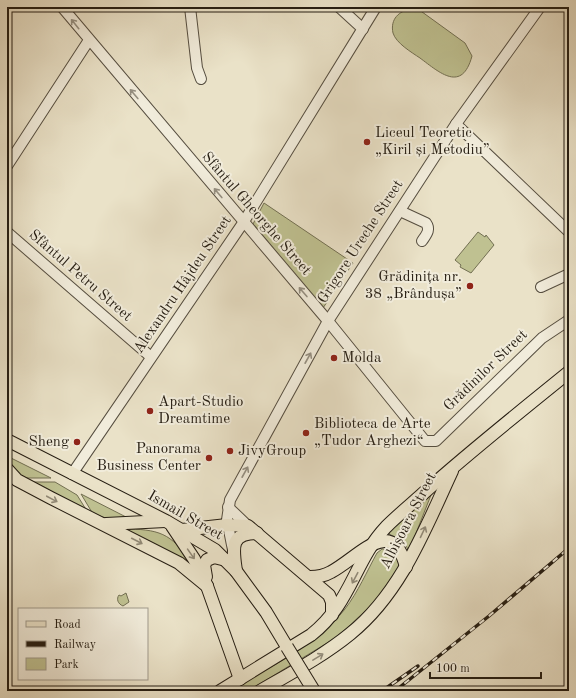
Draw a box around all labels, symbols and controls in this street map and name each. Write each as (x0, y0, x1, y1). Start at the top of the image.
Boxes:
one-way arrow (71, 18, 79, 29)
one-way arrow (129, 89, 138, 99)
place label: Liceul Teoretic „Kiril și Metodiu” (375, 126, 490, 158)
marker: Liceul Teoretic „Kiril și Metodiu” (362, 137, 372, 147)
street label: Sfântul Gheorghe Street (199, 150, 313, 278)
street label: Grigore Ureche Street (315, 177, 407, 307)
one-way arrow (213, 188, 222, 199)
street label: Alexandru Hâjdeu Street (131, 213, 235, 357)
street label: Sfântul Petru Street (26, 227, 134, 325)
place label: Grădinița nr. 38 „Brândușa” (365, 270, 462, 302)
marker: Grădinița nr. 38 „Brândușa” (465, 281, 475, 291)
one-way arrow (298, 286, 307, 297)
street label: Grădinilor Street (441, 327, 531, 415)
place label: Molda (342, 351, 382, 366)
one-way arrow (305, 352, 313, 364)
marker: Molda (329, 353, 339, 363)
place label: Apart-Studio Dreamtime (158, 395, 243, 427)
marker: Apart-Studio Dreamtime (145, 406, 155, 416)
place label: Biblioteca de Arte „Tudor Arghezi“ (314, 417, 431, 449)
marker: Biblioteca de Arte „Tudor Arghezi“ (301, 428, 311, 438)
place label: Sheng (28, 435, 69, 450)
marker: Sheng (72, 437, 82, 447)
place label: Panorama Business Center (97, 442, 202, 474)
place label: JivyGroup (238, 444, 306, 459)
marker: JivyGroup (225, 446, 235, 456)
marker: Panorama Business Center (204, 453, 214, 463)
one-way arrow (242, 466, 250, 478)
street label: Albișoara Street (378, 470, 440, 572)
street label: Ismail Street (145, 489, 225, 543)
one-way arrow (45, 496, 57, 503)
one-way arrow (420, 526, 427, 538)
one-way arrow (131, 538, 143, 546)
one-way arrow (187, 549, 195, 560)
one-way arrow (350, 572, 358, 584)
legend (18, 608, 148, 680)
text: Road (54, 619, 81, 631)
text: Railway (54, 639, 97, 651)
one-way arrow (312, 652, 324, 660)
scale bar (430, 654, 541, 680)
text: Park (54, 659, 79, 671)
text: 100 m (436, 663, 470, 675)

